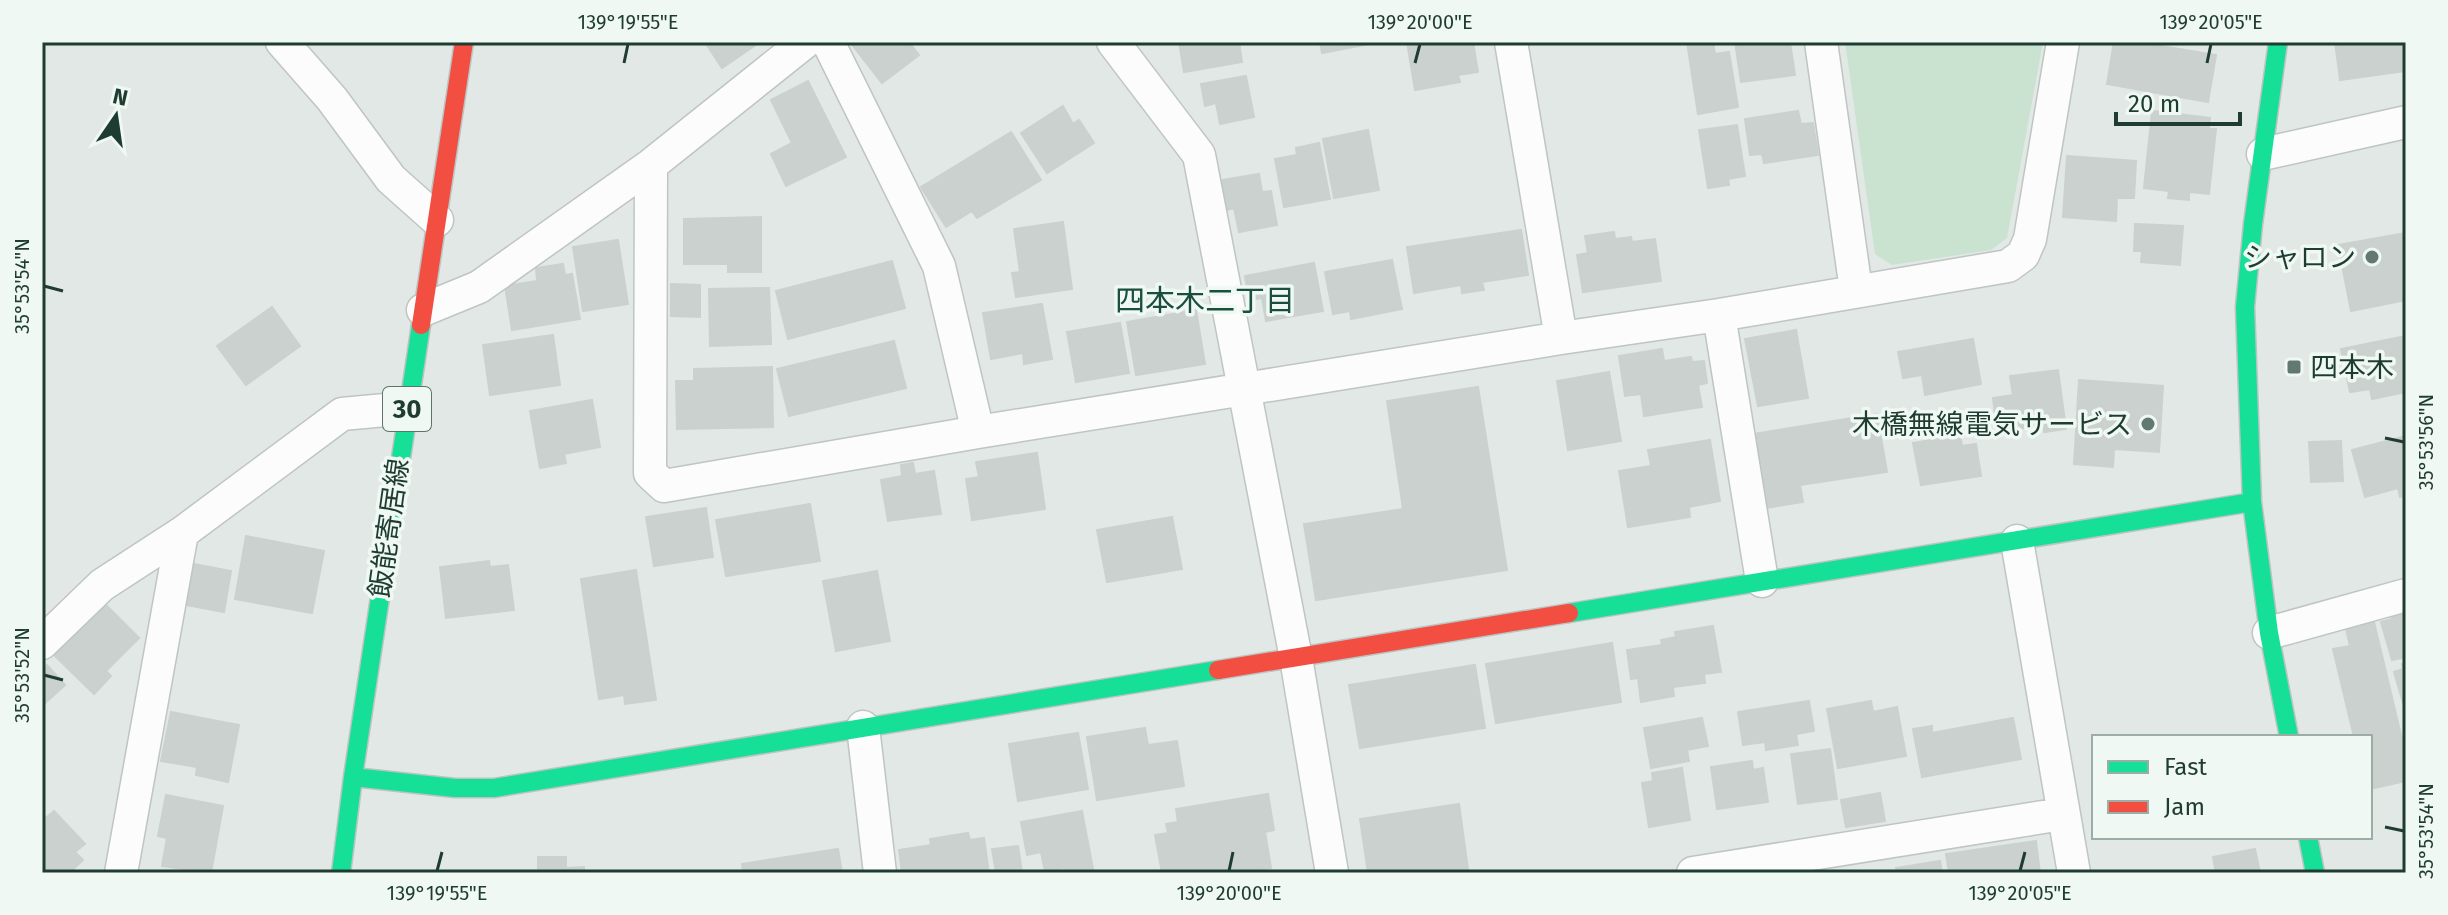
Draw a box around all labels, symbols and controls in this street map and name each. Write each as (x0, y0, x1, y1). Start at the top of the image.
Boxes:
text: 139°19'55"E (578, 10, 678, 34)
text: 139°20'00"E (1367, 10, 1473, 34)
text: 139°20'05"E (2159, 10, 2263, 34)
north arrow (76, 76, 156, 156)
scale bar (2116, 76, 2240, 126)
text: N (110, 82, 131, 112)
text: 20 m (2128, 90, 2180, 118)
text: 35°53'54"N (10, 238, 34, 334)
place label: シャロン (2244, 241, 2356, 274)
marker: シャロン (2363, 248, 2381, 266)
district label: 四本木二丁目 (1115, 283, 1295, 319)
place label: 四本木 (2310, 351, 2394, 384)
marker: 四本木 (2285, 358, 2303, 376)
road number: 30 (383, 387, 431, 431)
text: 35°53'56"N (2414, 394, 2438, 490)
place label: 木橋無線電気サービス (1852, 408, 2132, 441)
marker: 木橋無線電気サービス (2139, 415, 2157, 433)
street label: 飯能寄居線 (363, 456, 415, 600)
text: 35°53'52"N (10, 627, 34, 723)
legend (2092, 735, 2372, 839)
text: Fast (2164, 753, 2207, 781)
text: 35°53'54"N (2414, 783, 2438, 879)
text: Jam (2164, 793, 2205, 821)
text: 139°19'55"E (387, 881, 487, 905)
text: 139°20'00"E (1176, 881, 1282, 905)
text: 139°20'05"E (1968, 881, 2072, 905)

